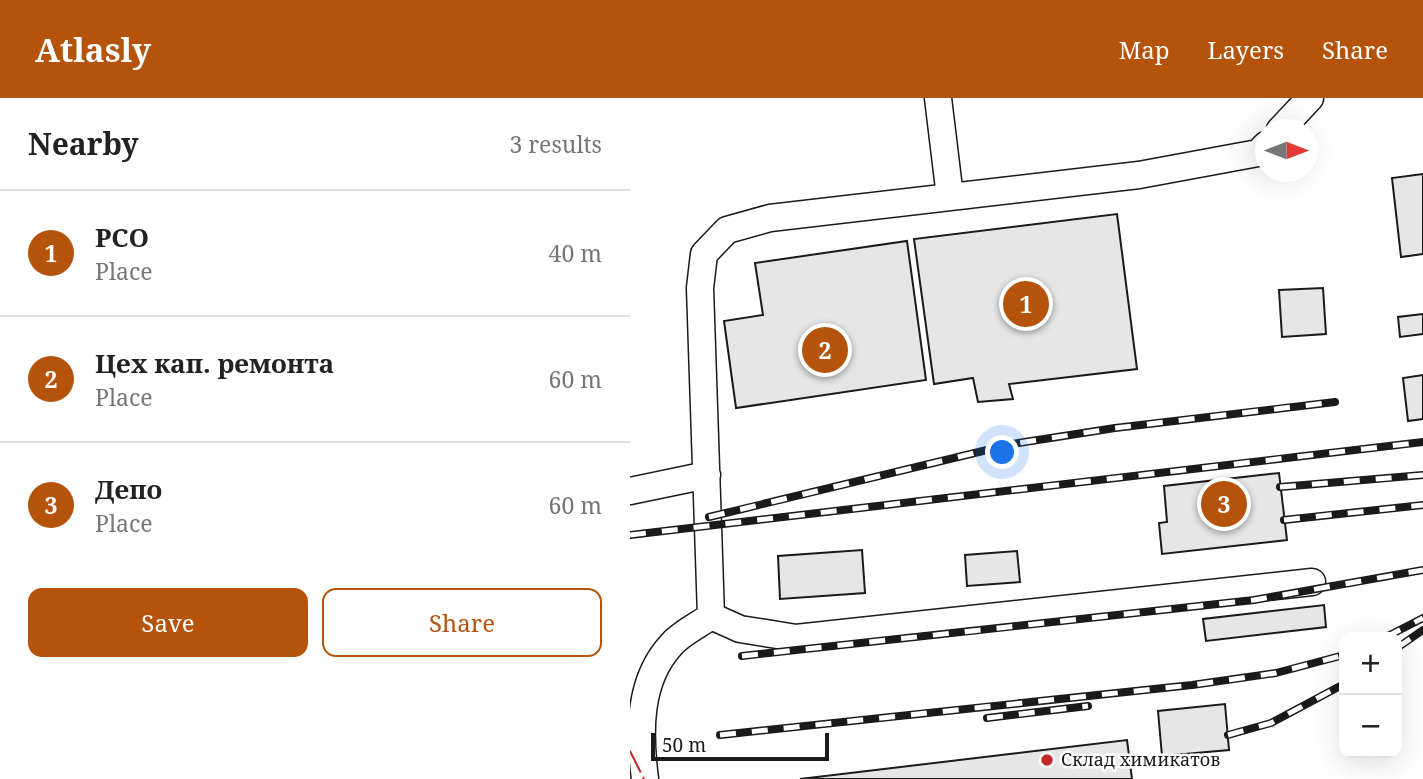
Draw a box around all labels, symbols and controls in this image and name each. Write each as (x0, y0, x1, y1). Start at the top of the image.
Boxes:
text: Atlasly (35, 27, 151, 72)
text: Map (1119, 33, 1170, 66)
text: Layers (1208, 33, 1284, 66)
text: Share (1322, 33, 1388, 66)
north arrow (1255, 119, 1318, 182)
text: Nearby (28, 123, 139, 164)
text: 3 results (509, 128, 602, 160)
text: РСО (95, 219, 149, 255)
text: 1 (45, 237, 58, 269)
text: 40 m (549, 237, 602, 269)
text: Place (95, 255, 153, 287)
pin: 1 (1003, 278, 1049, 330)
pin: 2 (802, 324, 848, 376)
text: Цех кап. ремонта (95, 345, 334, 381)
text: 2 (45, 363, 58, 395)
text: 60 m (549, 363, 602, 395)
text: Place (95, 381, 153, 413)
your location (985, 435, 1019, 469)
text: Депо (95, 471, 162, 507)
pin: 3 (1201, 478, 1247, 530)
text: 3 (45, 489, 58, 521)
text: 60 m (549, 489, 602, 521)
text: Place (95, 507, 153, 539)
button: Save (28, 588, 308, 657)
button: Share (322, 588, 602, 657)
map controls (1339, 632, 1402, 758)
button: + (1339, 632, 1402, 695)
button: − (1339, 695, 1402, 758)
scale bar (651, 730, 830, 762)
text: 50 m (662, 732, 706, 758)
place label: Склад химикатов (1061, 747, 1220, 771)
marker: Склад химикатов (1039, 752, 1055, 768)

